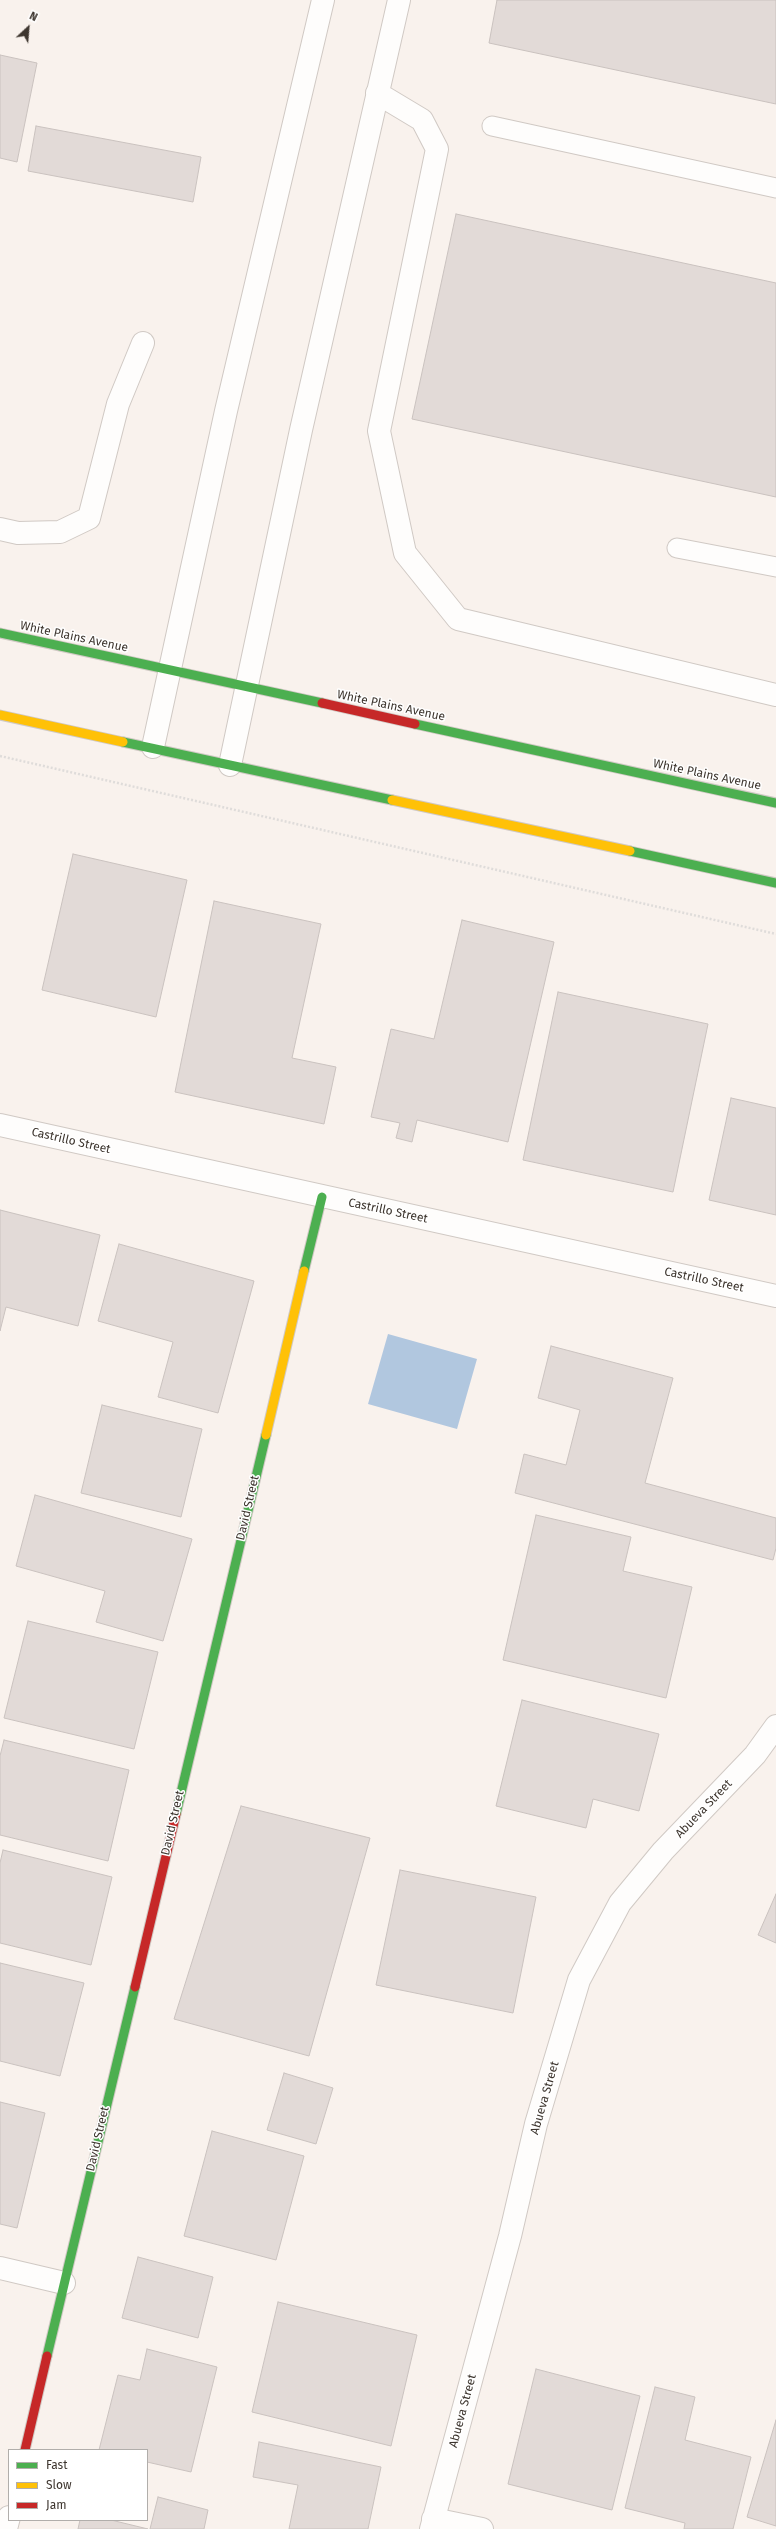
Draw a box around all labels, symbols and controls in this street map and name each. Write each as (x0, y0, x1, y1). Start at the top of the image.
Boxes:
north arrow (8, 8, 48, 48)
text: N (27, 9, 40, 24)
street label: White Plains Avenue (19, 619, 129, 655)
street label: White Plains Avenue (336, 688, 446, 724)
street label: White Plains Avenue (652, 757, 762, 793)
street label: Castrillo Street (30, 1125, 112, 1157)
street label: Castrillo Street (347, 1196, 429, 1226)
street label: Castrillo Street (663, 1265, 745, 1295)
street label: David Street (234, 1474, 262, 1542)
street label: Abueva Street (673, 1777, 735, 1841)
street label: David Street (159, 1789, 187, 1857)
street label: Abueva Street (528, 2060, 562, 2136)
street label: David Street (84, 2105, 112, 2173)
street label: Abueva Street (446, 2373, 480, 2449)
legend (8, 2449, 148, 2521)
text: Fast (46, 2458, 68, 2472)
text: Slow (46, 2478, 72, 2492)
text: Jam (46, 2498, 66, 2512)

